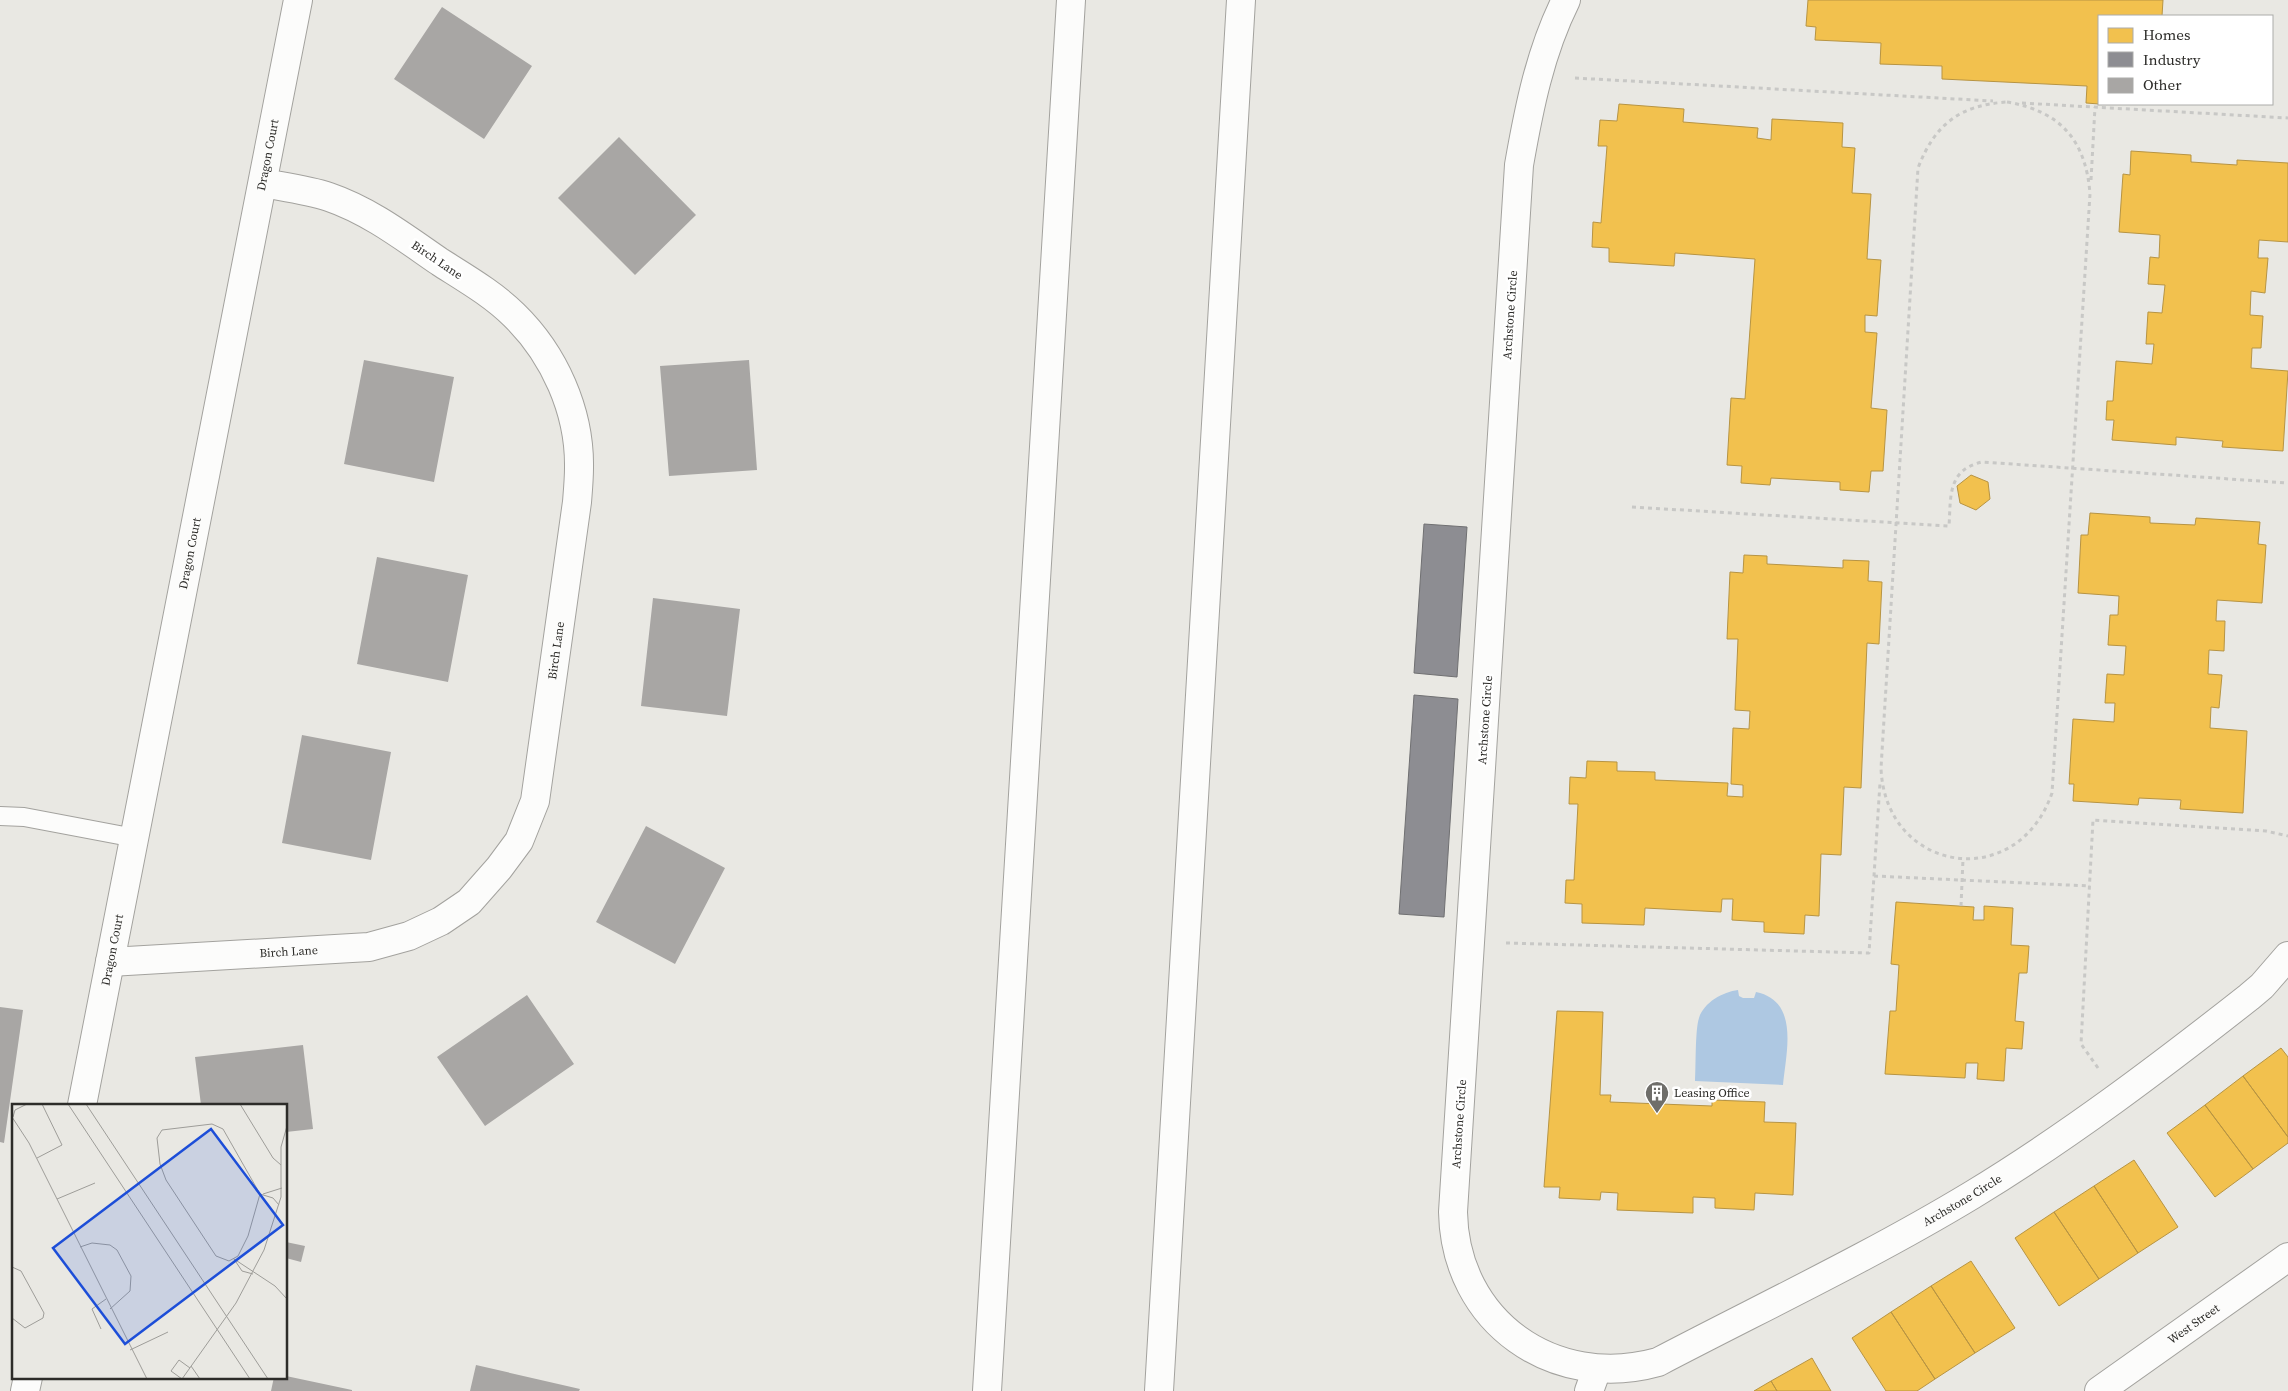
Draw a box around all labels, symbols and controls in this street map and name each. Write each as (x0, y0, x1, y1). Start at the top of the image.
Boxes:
legend (2098, 15, 2273, 105)
text: Homes (2143, 24, 2190, 45)
text: Industry (2143, 49, 2201, 70)
text: Other (2143, 74, 2182, 95)
street label: Dragon Court (253, 118, 283, 192)
street label: Birch Lane (408, 237, 466, 283)
street label: Archstone Circle (1499, 270, 1521, 360)
street label: Dragon Court (175, 516, 205, 591)
street label: Birch Lane (544, 621, 568, 681)
street label: Archstone Circle (1474, 675, 1496, 765)
street label: Dragon Court (98, 913, 127, 987)
street label: Birch Lane (259, 942, 318, 961)
street label: Archstone Circle (1448, 1079, 1470, 1169)
building icon: Leasing Office (1644, 1080, 1670, 1114)
place label: Leasing Office (1674, 1085, 1750, 1101)
inset map (12, 1104, 288, 1378)
street label: Archstone Circle (1920, 1171, 2005, 1230)
street label: West Street (2165, 1300, 2223, 1348)

